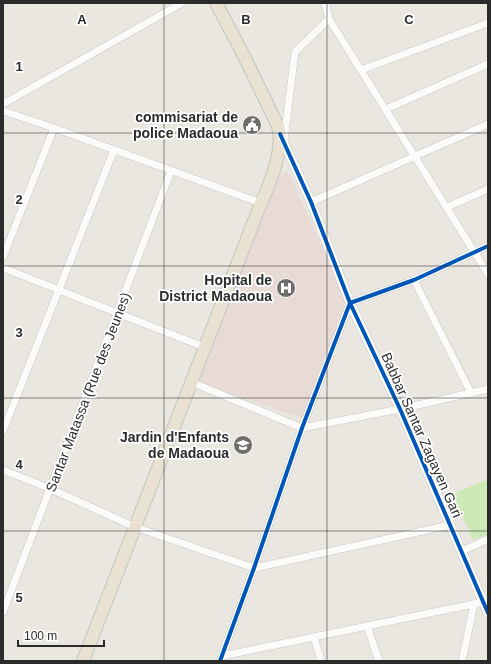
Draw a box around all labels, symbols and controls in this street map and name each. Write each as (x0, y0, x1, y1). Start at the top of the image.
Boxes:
text: A (77, 12, 87, 27)
text: B (241, 12, 251, 27)
text: C (404, 12, 414, 27)
text: 1 (15, 59, 23, 74)
place label: commisariat de police Madaoua (133, 109, 238, 141)
public building icon: commisariat de police Madaoua (241, 114, 263, 136)
text: 2 (15, 192, 23, 207)
place label: Hopital de District Madaoua (159, 272, 272, 304)
hospital icon: Hopital de District Madaoua (275, 277, 297, 299)
street label: Santar Matassa (Rue des Jeunes) (42, 290, 134, 494)
text: 3 (15, 325, 23, 340)
street label: Babbar Santar Zagayen Gari (378, 350, 466, 520)
place label: Jardin d'Enfants de Madaoua (120, 429, 229, 461)
school or university icon: Jardin d'Enfants de Madaoua (232, 434, 254, 456)
text: 4 (15, 457, 23, 472)
text: 5 (15, 590, 23, 605)
scale bar (18, 622, 104, 648)
text: 100 m (24, 629, 57, 643)

